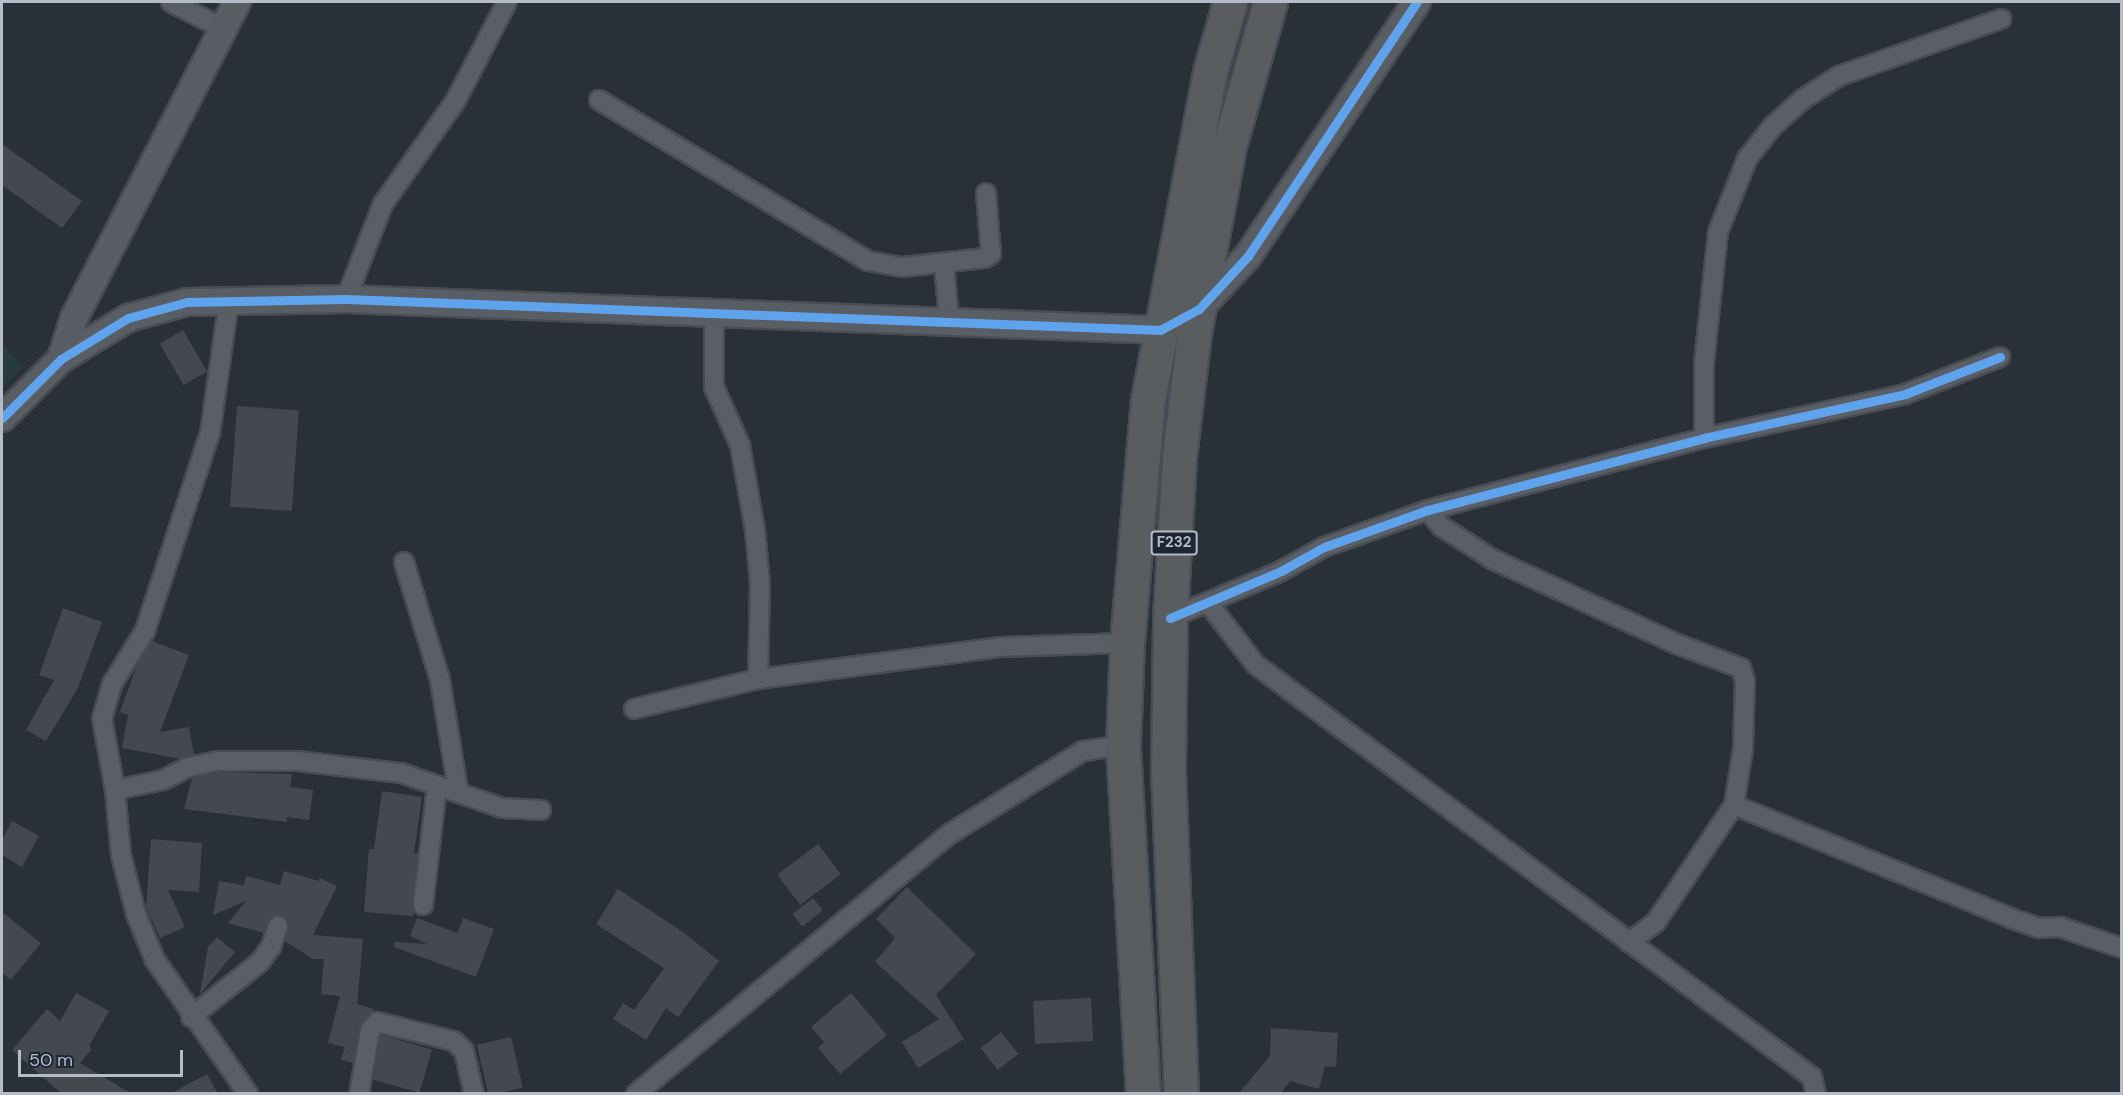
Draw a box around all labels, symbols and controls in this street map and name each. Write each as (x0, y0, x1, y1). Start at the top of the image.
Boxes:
road number: F232 (1150, 531, 1198, 555)
scale bar (21, 1038, 186, 1076)
text: 50 m (29, 1048, 73, 1072)

